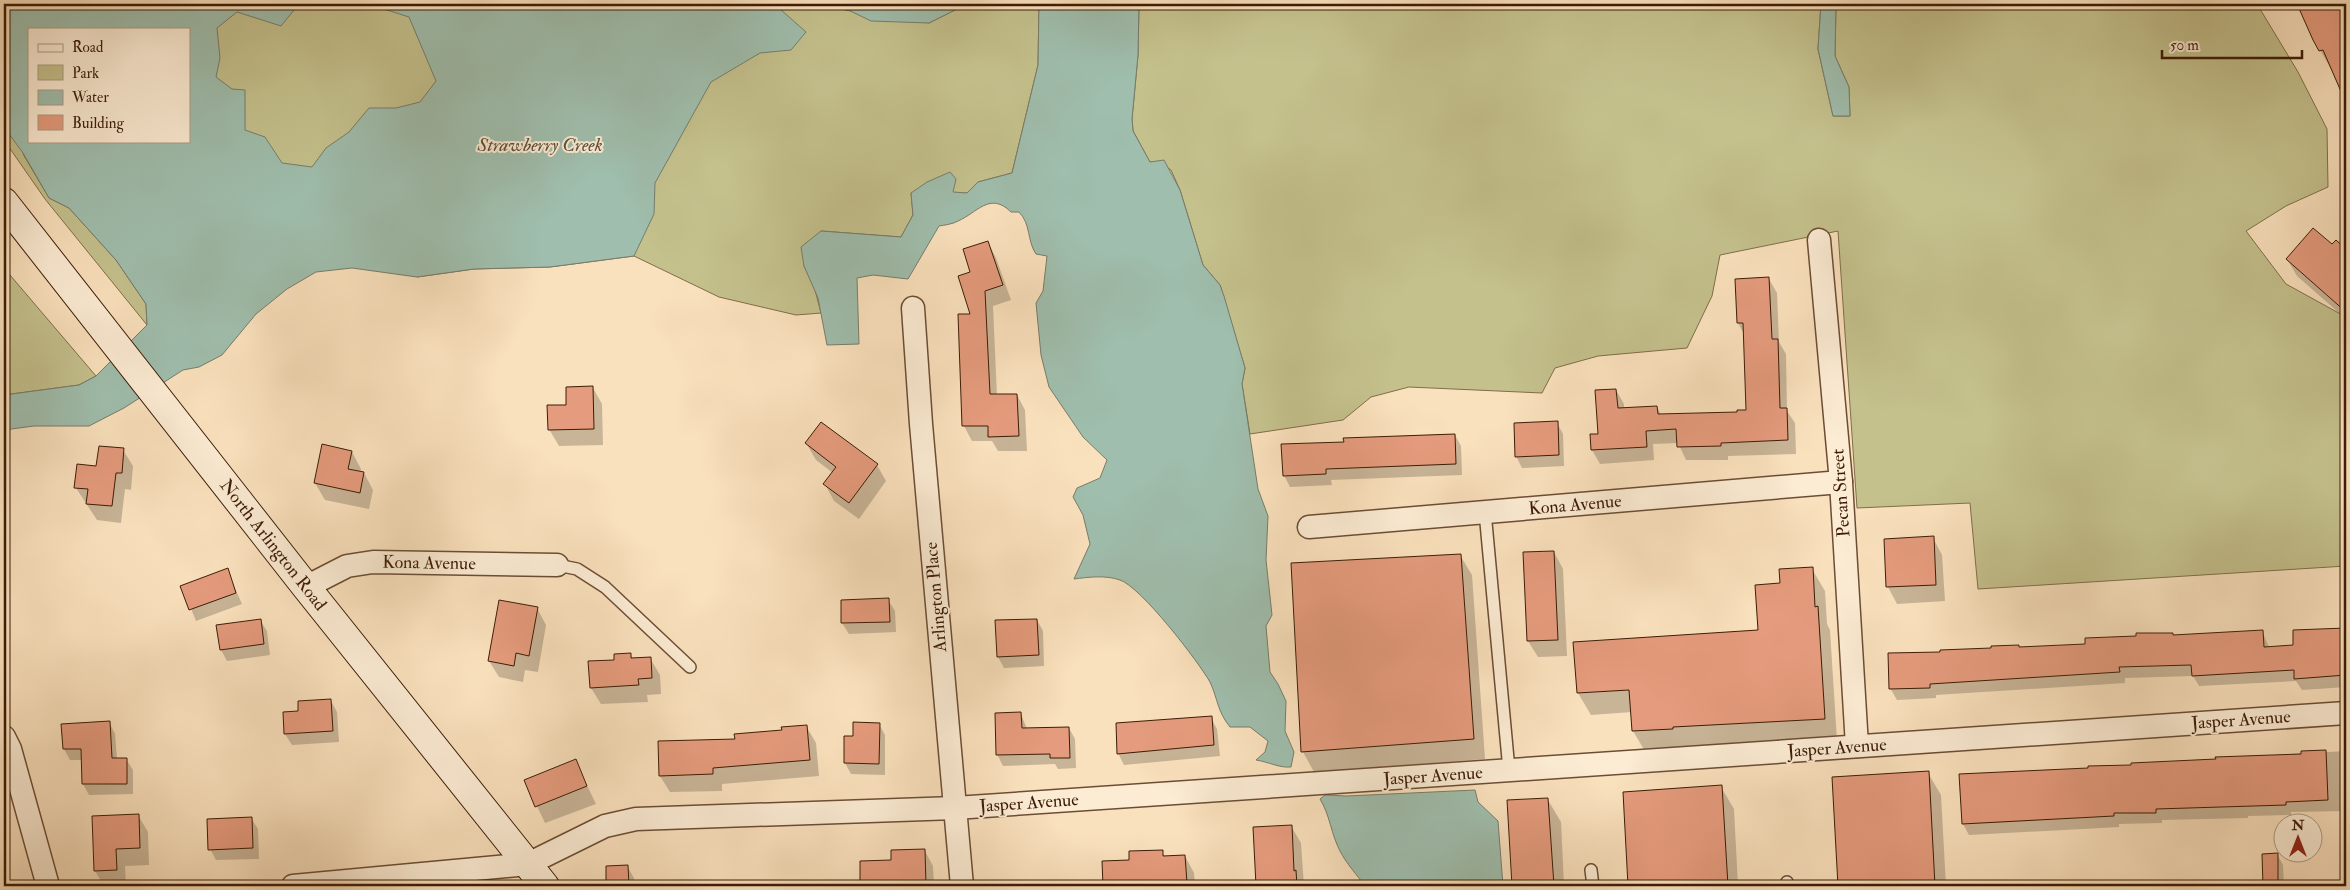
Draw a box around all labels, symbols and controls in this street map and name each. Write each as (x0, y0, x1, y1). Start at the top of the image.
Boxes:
legend (28, 28, 190, 142)
scale bar (2162, 28, 2302, 60)
text: 50 m (2170, 36, 2199, 55)
text: Road (72, 38, 104, 57)
text: Park (72, 64, 99, 83)
text: Water (71, 88, 109, 107)
text: Building (72, 114, 124, 133)
water label: Strawberry Creek (476, 133, 603, 157)
street label: Pecan Street (1826, 448, 1856, 538)
street label: North Arlington Road (214, 475, 332, 616)
street label: Kona Avenue (1527, 489, 1623, 521)
street label: Arlington Place (920, 541, 952, 654)
street label: Kona Avenue (382, 551, 476, 575)
street label: Jasper Avenue (2189, 705, 2292, 735)
street label: Jasper Avenue (1785, 733, 1888, 763)
street label: Jasper Avenue (1381, 761, 1484, 791)
street label: Jasper Avenue (977, 788, 1080, 818)
north arrow (2272, 812, 2322, 862)
text: N (2291, 817, 2305, 834)

